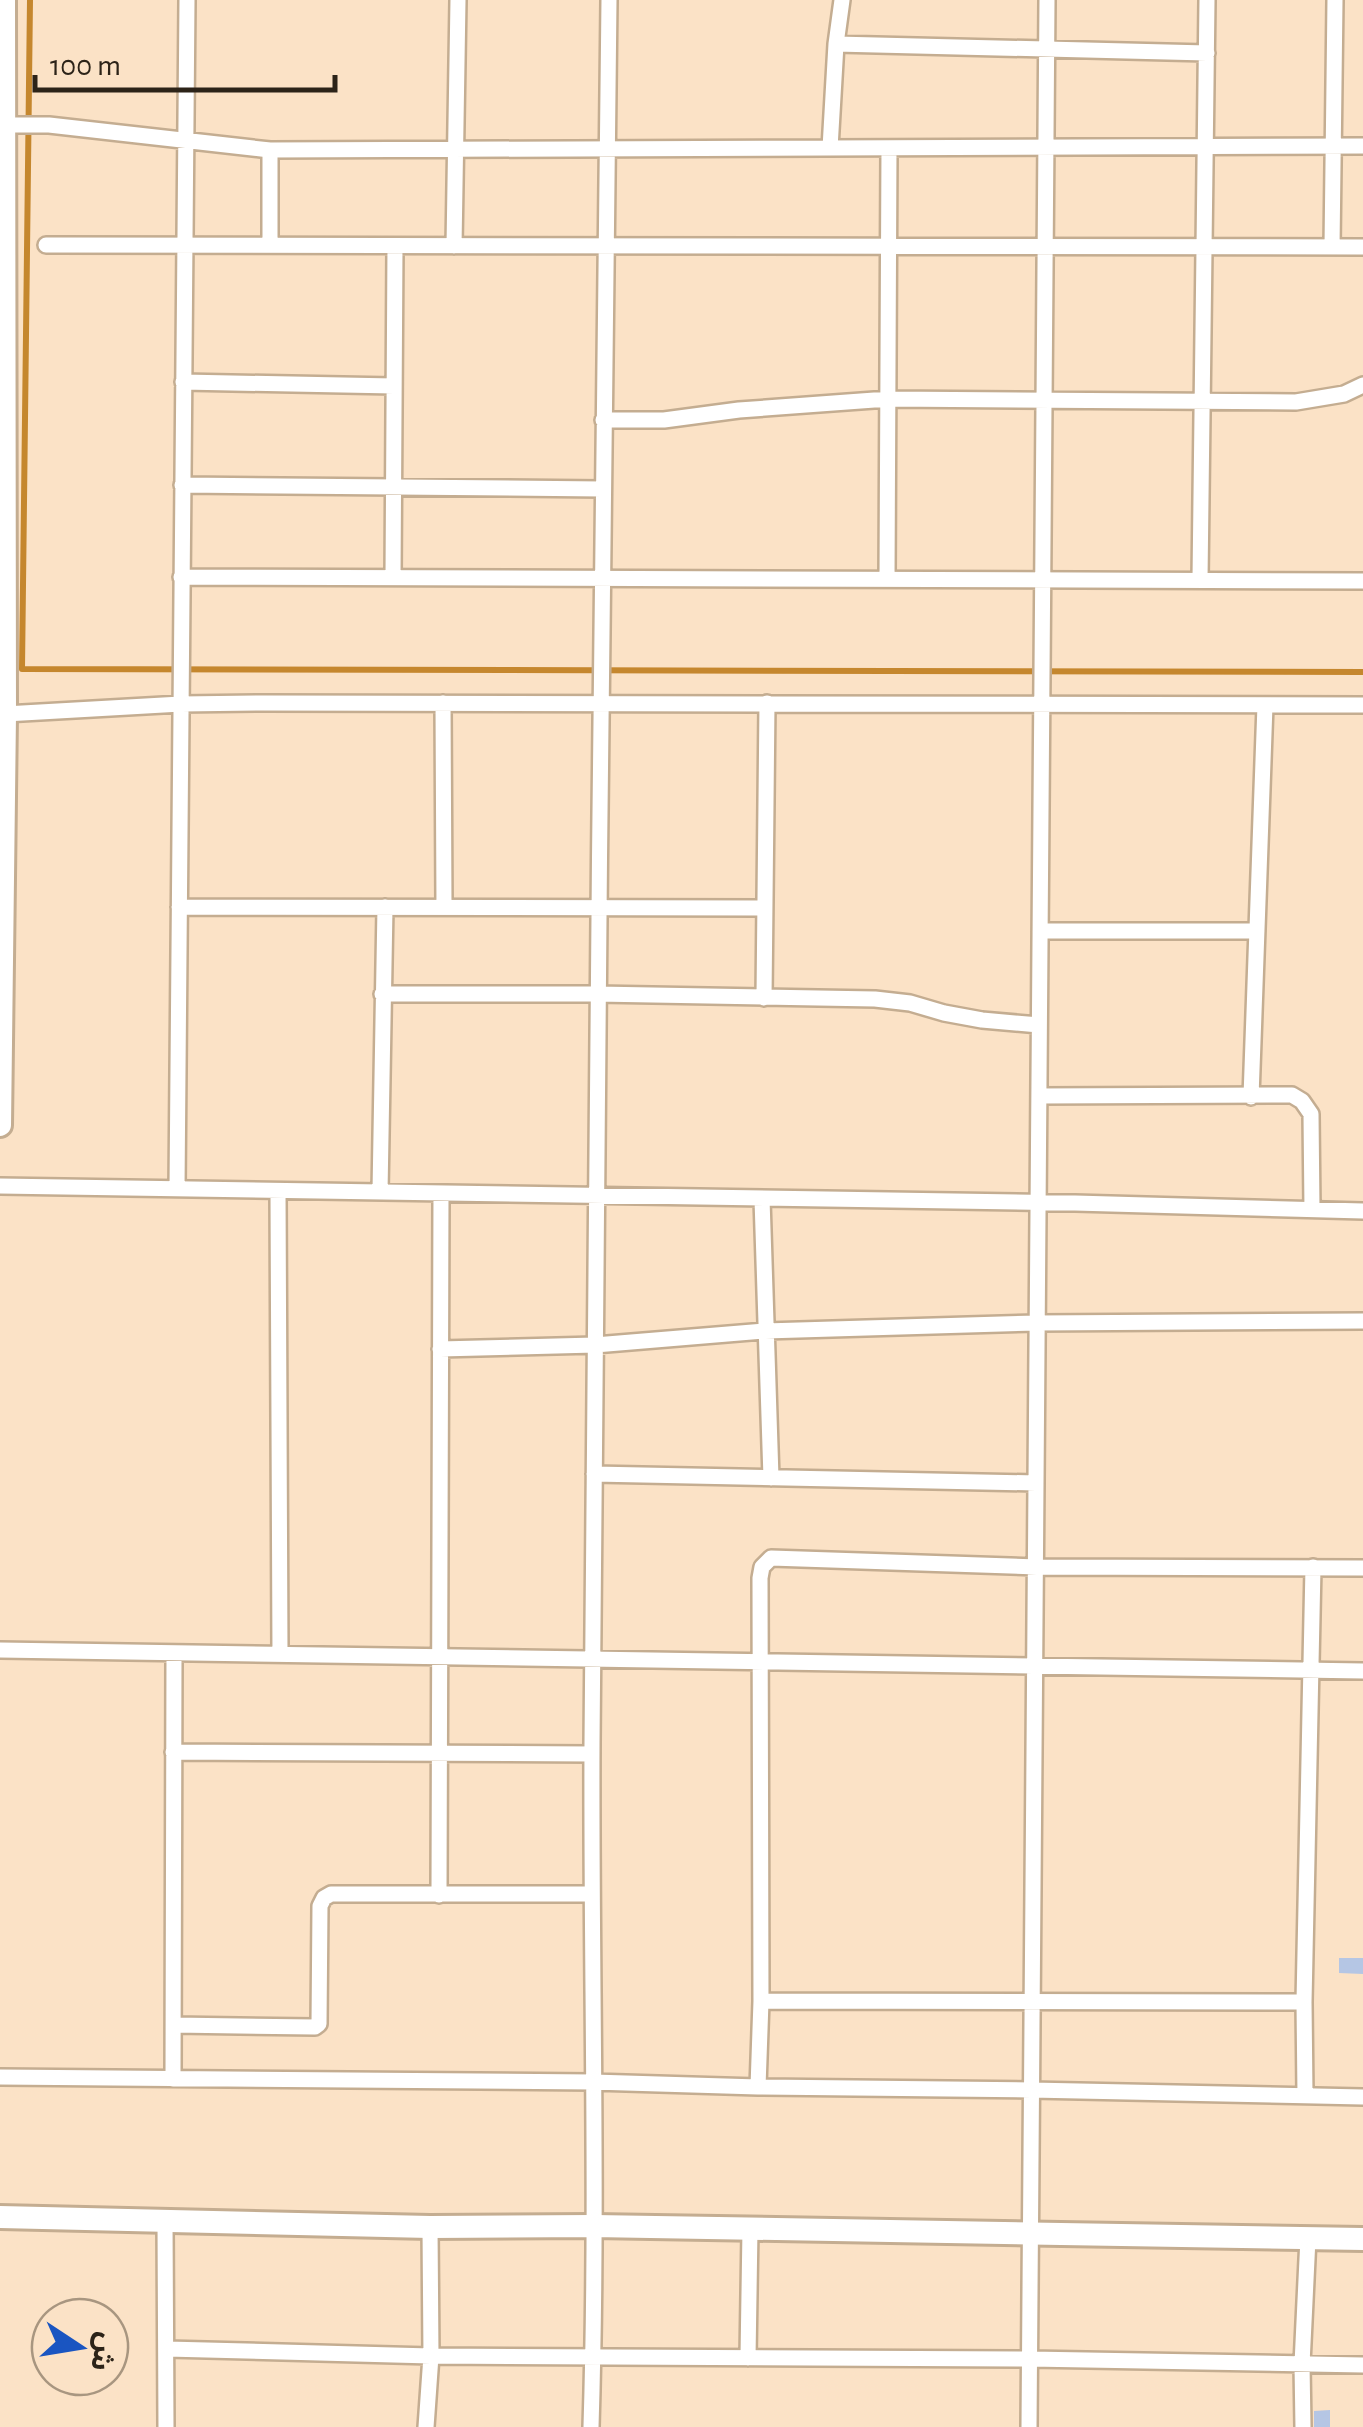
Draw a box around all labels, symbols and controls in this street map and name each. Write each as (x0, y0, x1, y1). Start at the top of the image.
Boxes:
scale bar (35, 30, 335, 92)
text: 100 m (50, 51, 121, 81)
north arrow (30, 2297, 130, 2397)
text: ش (85, 2330, 120, 2373)

